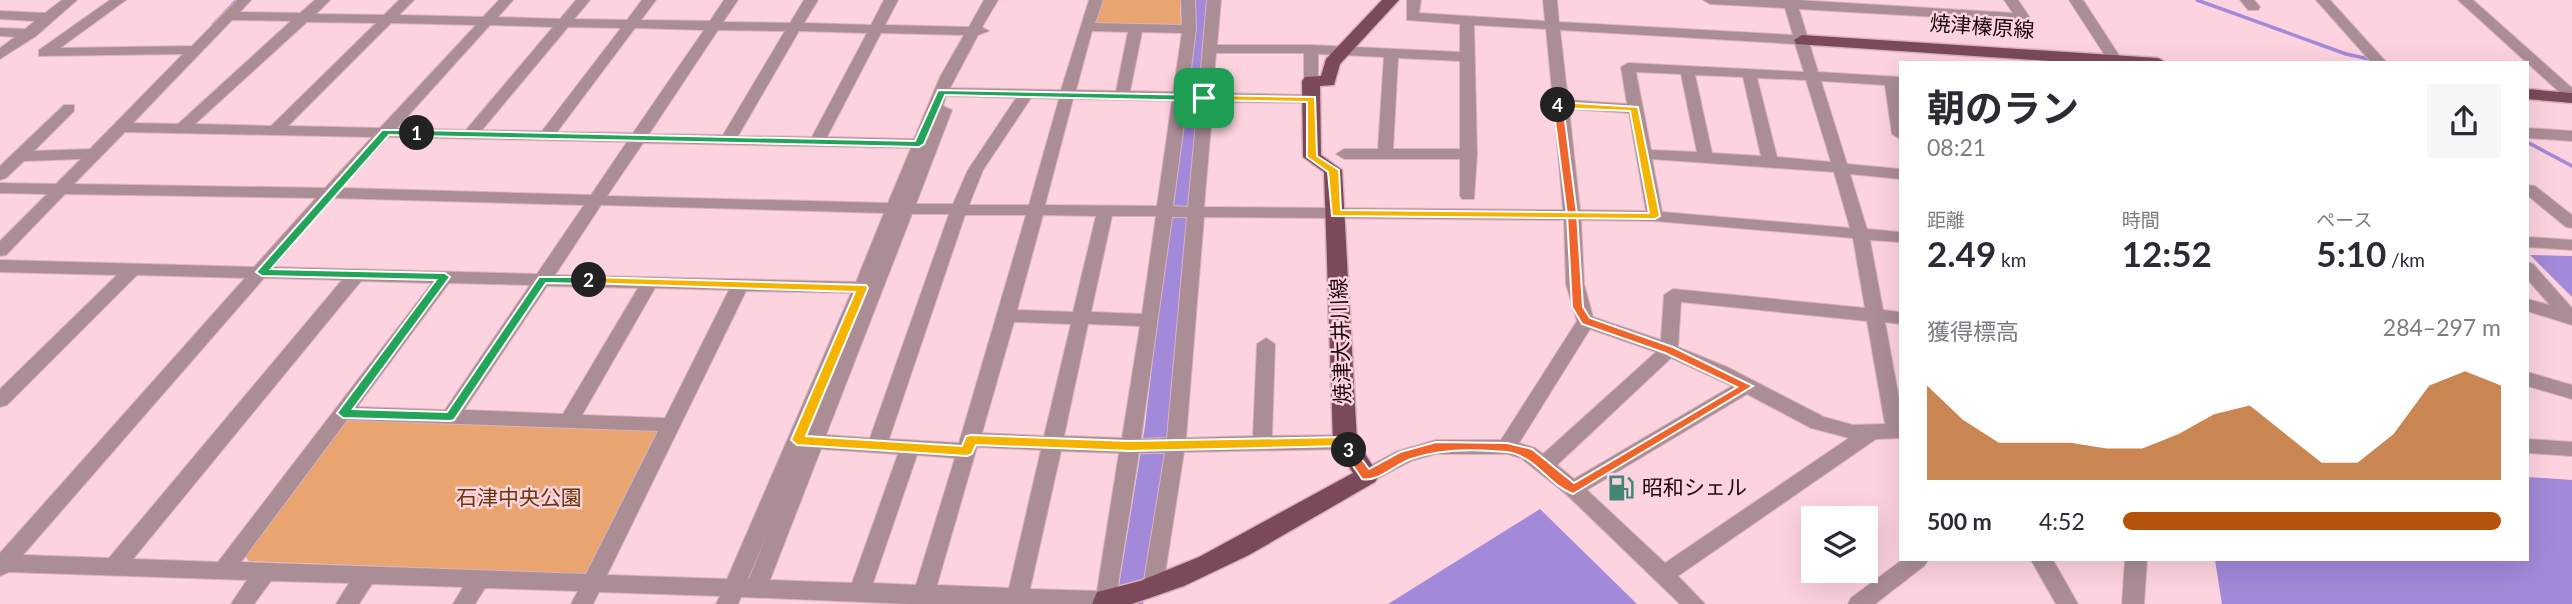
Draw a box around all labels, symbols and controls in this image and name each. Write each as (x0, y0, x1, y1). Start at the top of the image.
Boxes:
street label: 焼津榛原線 (1929, 9, 2035, 42)
pin (1174, 68, 1234, 128)
icon: arrive (1185, 79, 1223, 117)
text: 朝のラン (1927, 84, 2079, 130)
button: share (2427, 84, 2501, 158)
pin: 4 (1540, 88, 1576, 122)
text: 4 (1552, 93, 1563, 116)
pin: 1 (400, 116, 434, 150)
text: 1 (411, 121, 422, 144)
text: 08:21 (1927, 133, 1986, 161)
text: 距離 (1927, 208, 1965, 231)
text: 時間 (2122, 208, 2160, 231)
text: ペース (2316, 208, 2372, 231)
text: 2.49 (1927, 232, 1996, 274)
text: 12:52 (2122, 232, 2212, 274)
text: 5:10 (2316, 232, 2386, 274)
text: km (1996, 248, 2026, 271)
text: /km (2386, 248, 2425, 271)
pin: 2 (572, 262, 606, 298)
text: 2 (583, 268, 594, 291)
street label: 焼津大井川線 (1325, 278, 1354, 404)
text: 284–297 m (2383, 313, 2501, 341)
text: 獲得標高 (1927, 317, 2019, 345)
pin: 3 (1332, 433, 1366, 468)
text: 3 (1343, 438, 1354, 461)
fuel station icon: 昭和シェル (1606, 473, 1636, 503)
place label: 昭和シェル (1642, 474, 1747, 499)
park label: 石津中央公園 (456, 484, 582, 509)
map controls (1801, 506, 1878, 583)
button: layers (1801, 506, 1878, 583)
text: 500 m (1927, 507, 1992, 535)
text: 4:52 (2039, 507, 2085, 535)

